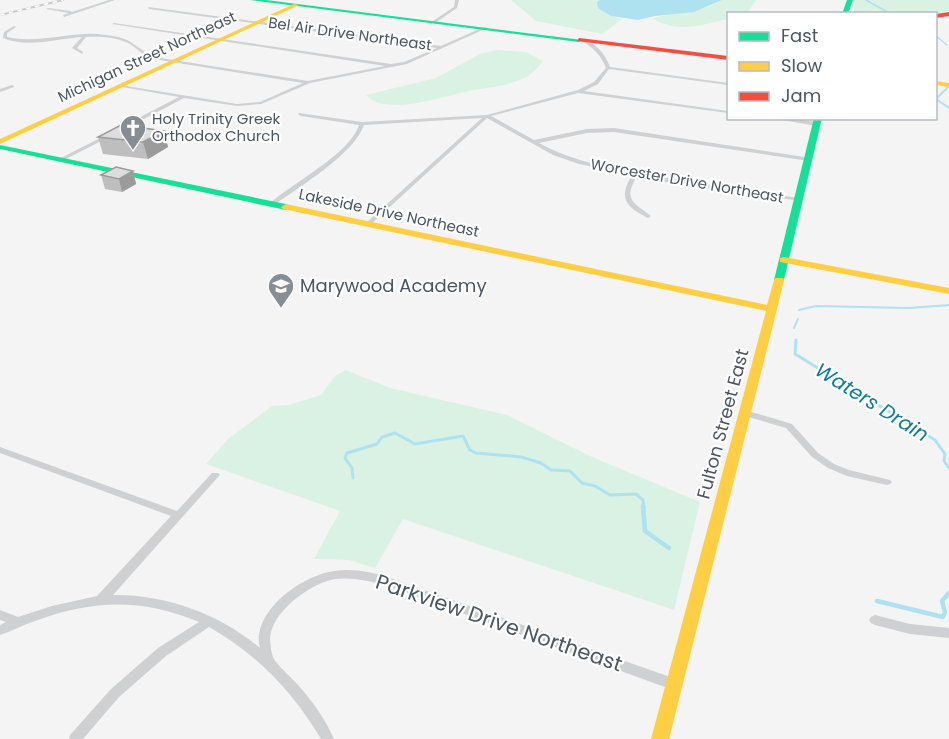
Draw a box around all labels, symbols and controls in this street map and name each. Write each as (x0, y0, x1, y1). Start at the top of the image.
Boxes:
street label: Michigan Street Northeast (54, 6, 239, 107)
street label: Bel Air Drive Northeast (267, 12, 433, 55)
legend (727, 12, 937, 120)
text: Fast (781, 23, 818, 48)
text: Slow (781, 53, 823, 78)
text: Jam (781, 83, 821, 108)
place label: Holy Trinity Greek Orthodox Church (152, 108, 281, 146)
church icon: Holy Trinity Greek Orthodox Church (118, 113, 148, 151)
street label: Worcester Drive Northeast (589, 153, 785, 208)
street label: Lakeside Drive Northeast (297, 183, 481, 242)
school or university icon: Marywood Academy (266, 271, 296, 309)
place label: Marywood Academy (300, 273, 487, 298)
street label: Fulton Street East (690, 346, 755, 502)
water label: Waters Drain (810, 356, 934, 448)
street label: Parkview Drive Northeast (372, 567, 626, 678)

